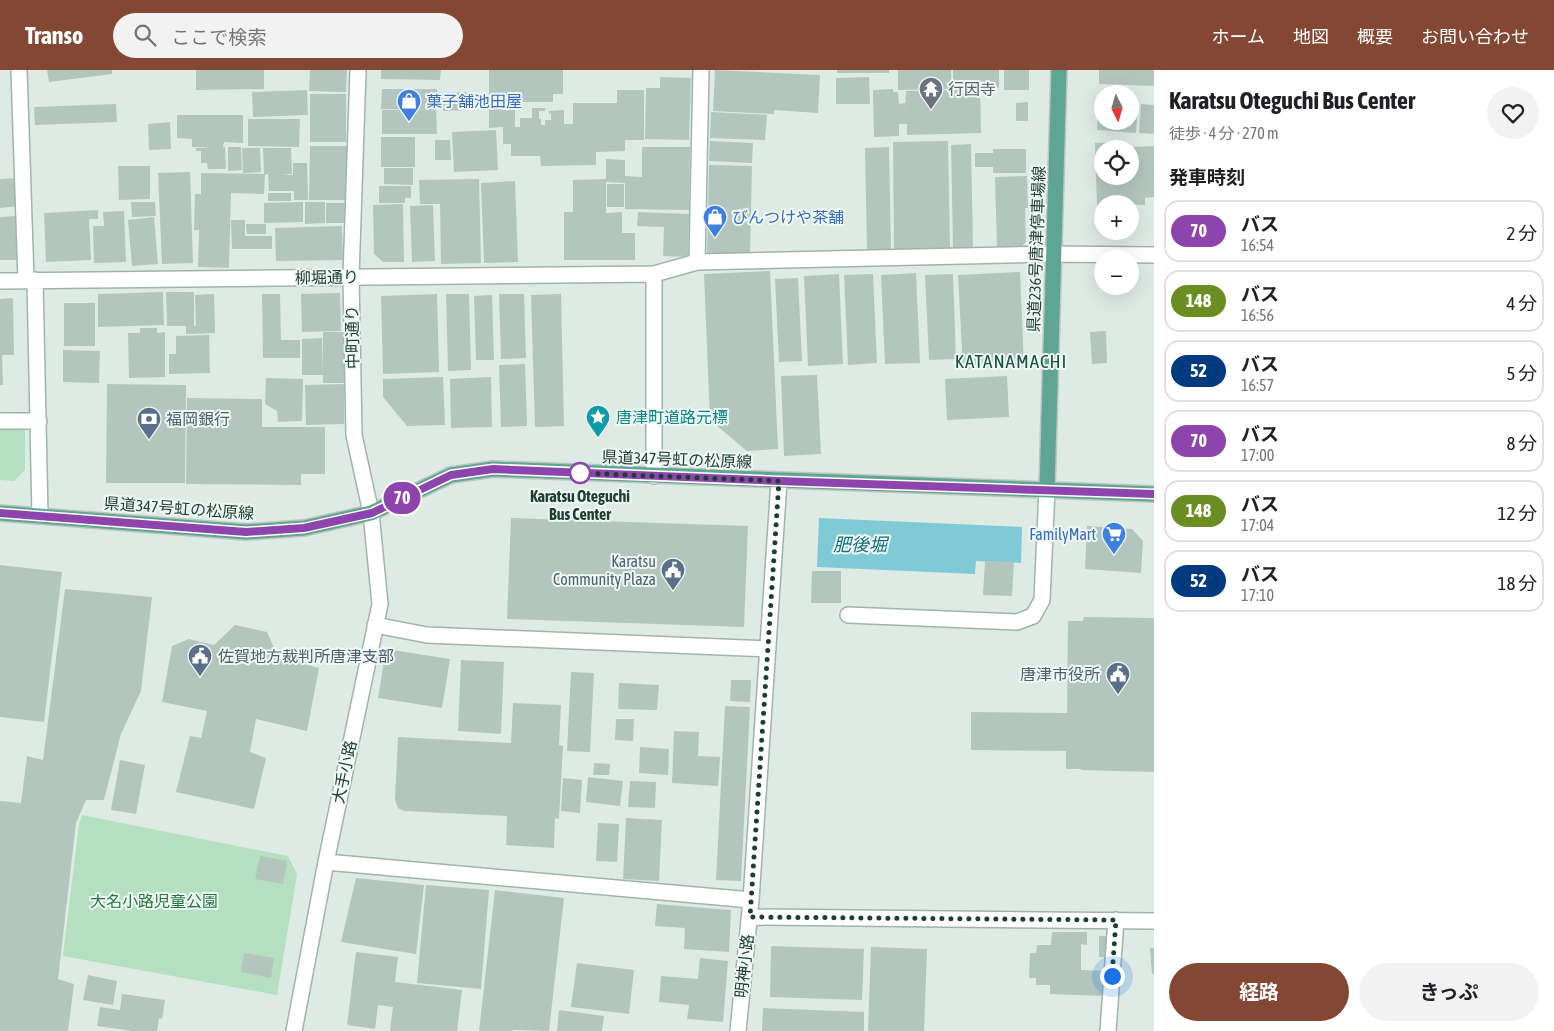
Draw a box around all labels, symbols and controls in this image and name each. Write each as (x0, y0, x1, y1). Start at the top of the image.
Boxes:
search box (113, 13, 463, 58)
icon: search (131, 21, 159, 49)
text: Transo (25, 22, 83, 49)
text: ここで検索 (171, 26, 266, 48)
text: ホーム (1212, 26, 1265, 47)
text: 地図 (1293, 26, 1329, 47)
text: 概要 (1357, 26, 1393, 47)
text: お問い合わせ (1421, 26, 1529, 47)
temple icon: 行因寺 (918, 76, 944, 110)
place label: 行因寺 (948, 80, 996, 98)
north arrow (1094, 85, 1139, 130)
map controls (1094, 85, 1139, 295)
text: Karatsu Oteguchi Bus Center (1169, 87, 1415, 114)
button: heart (1487, 87, 1539, 139)
shop icon: 菓子舗池田屋 (396, 88, 422, 122)
place label: 菓子舗池田屋 (426, 92, 522, 110)
text: 徒歩 · 4 分 · 270 m (1169, 124, 1279, 142)
button: locate (1094, 140, 1139, 185)
street label: 県道236号唐津停車場線 (1024, 165, 1048, 333)
text: 発車時刻 (1169, 166, 1245, 188)
button: + (1094, 195, 1139, 240)
shop icon: びんつけや茶舗 (702, 204, 728, 238)
place label: びんつけや茶舗 (732, 208, 844, 226)
text: バス (1241, 213, 1279, 235)
text: 70 (1190, 220, 1207, 241)
text: 2 分 (1506, 222, 1537, 244)
text: 16:54 (1241, 236, 1274, 254)
button: − (1094, 250, 1139, 295)
street label: 柳堀通り (295, 267, 359, 287)
text: バス (1241, 283, 1279, 305)
text: 148 (1186, 290, 1211, 311)
text: 4 分 (1506, 292, 1537, 314)
street label: 中町通り (342, 305, 362, 369)
text: 16:56 (1241, 306, 1274, 324)
district label: KATANAMACHI (955, 350, 1067, 372)
text: バス (1241, 353, 1279, 375)
text: 52 (1190, 360, 1207, 381)
text: 5 分 (1506, 362, 1537, 384)
text: 16:57 (1241, 376, 1274, 394)
place icon: 唐津町道路元標 (585, 404, 611, 438)
bank icon: 福岡銀行 (136, 406, 162, 440)
place label: 唐津町道路元標 (616, 408, 728, 426)
place label: 福岡銀行 (166, 410, 230, 428)
text: バス (1241, 423, 1279, 445)
text: 70 (1190, 430, 1207, 451)
text: 8 分 (1506, 432, 1537, 454)
text: 17:00 (1241, 446, 1274, 464)
street label: 県道347号虹の松原線 (601, 447, 753, 471)
marker: Karatsu Oteguchi Bus Center (569, 462, 591, 484)
line badge: 70 (380, 482, 424, 514)
text: 70 (394, 487, 410, 508)
place label: Karatsu Oteguchi Bus Center (530, 487, 630, 523)
text: バス (1241, 493, 1279, 515)
street label: 県道347号虹の松原線 (103, 494, 255, 522)
text: 148 (1186, 500, 1211, 521)
text: 12 分 (1498, 502, 1537, 524)
text: 17:04 (1241, 516, 1274, 534)
supermarket icon: FamilyMart (1101, 521, 1127, 555)
place label: FamilyMart (1029, 525, 1096, 544)
water label: 肥後堀 (833, 534, 890, 555)
place label: Karatsu Community Plaza (553, 552, 656, 589)
public building icon: Karatsu Community Plaza (660, 557, 686, 591)
text: バス (1241, 563, 1279, 585)
text: 52 (1190, 570, 1207, 591)
text: 18 分 (1498, 572, 1537, 594)
text: 17:10 (1241, 586, 1274, 604)
public building icon: 佐賀地方裁判所唐津支部 (187, 643, 213, 677)
place label: 佐賀地方裁判所唐津支部 (218, 647, 394, 665)
public building icon: 唐津市役所 (1105, 661, 1131, 695)
place label: 唐津市役所 (1020, 665, 1100, 683)
street label: 大手小路 (329, 739, 359, 805)
park label: 大名小路児童公園 (90, 892, 218, 910)
street label: 明神小路 (732, 933, 756, 999)
button: 経路 (1169, 963, 1349, 1021)
button: きっぷ (1359, 963, 1539, 1021)
your location (1100, 964, 1125, 989)

